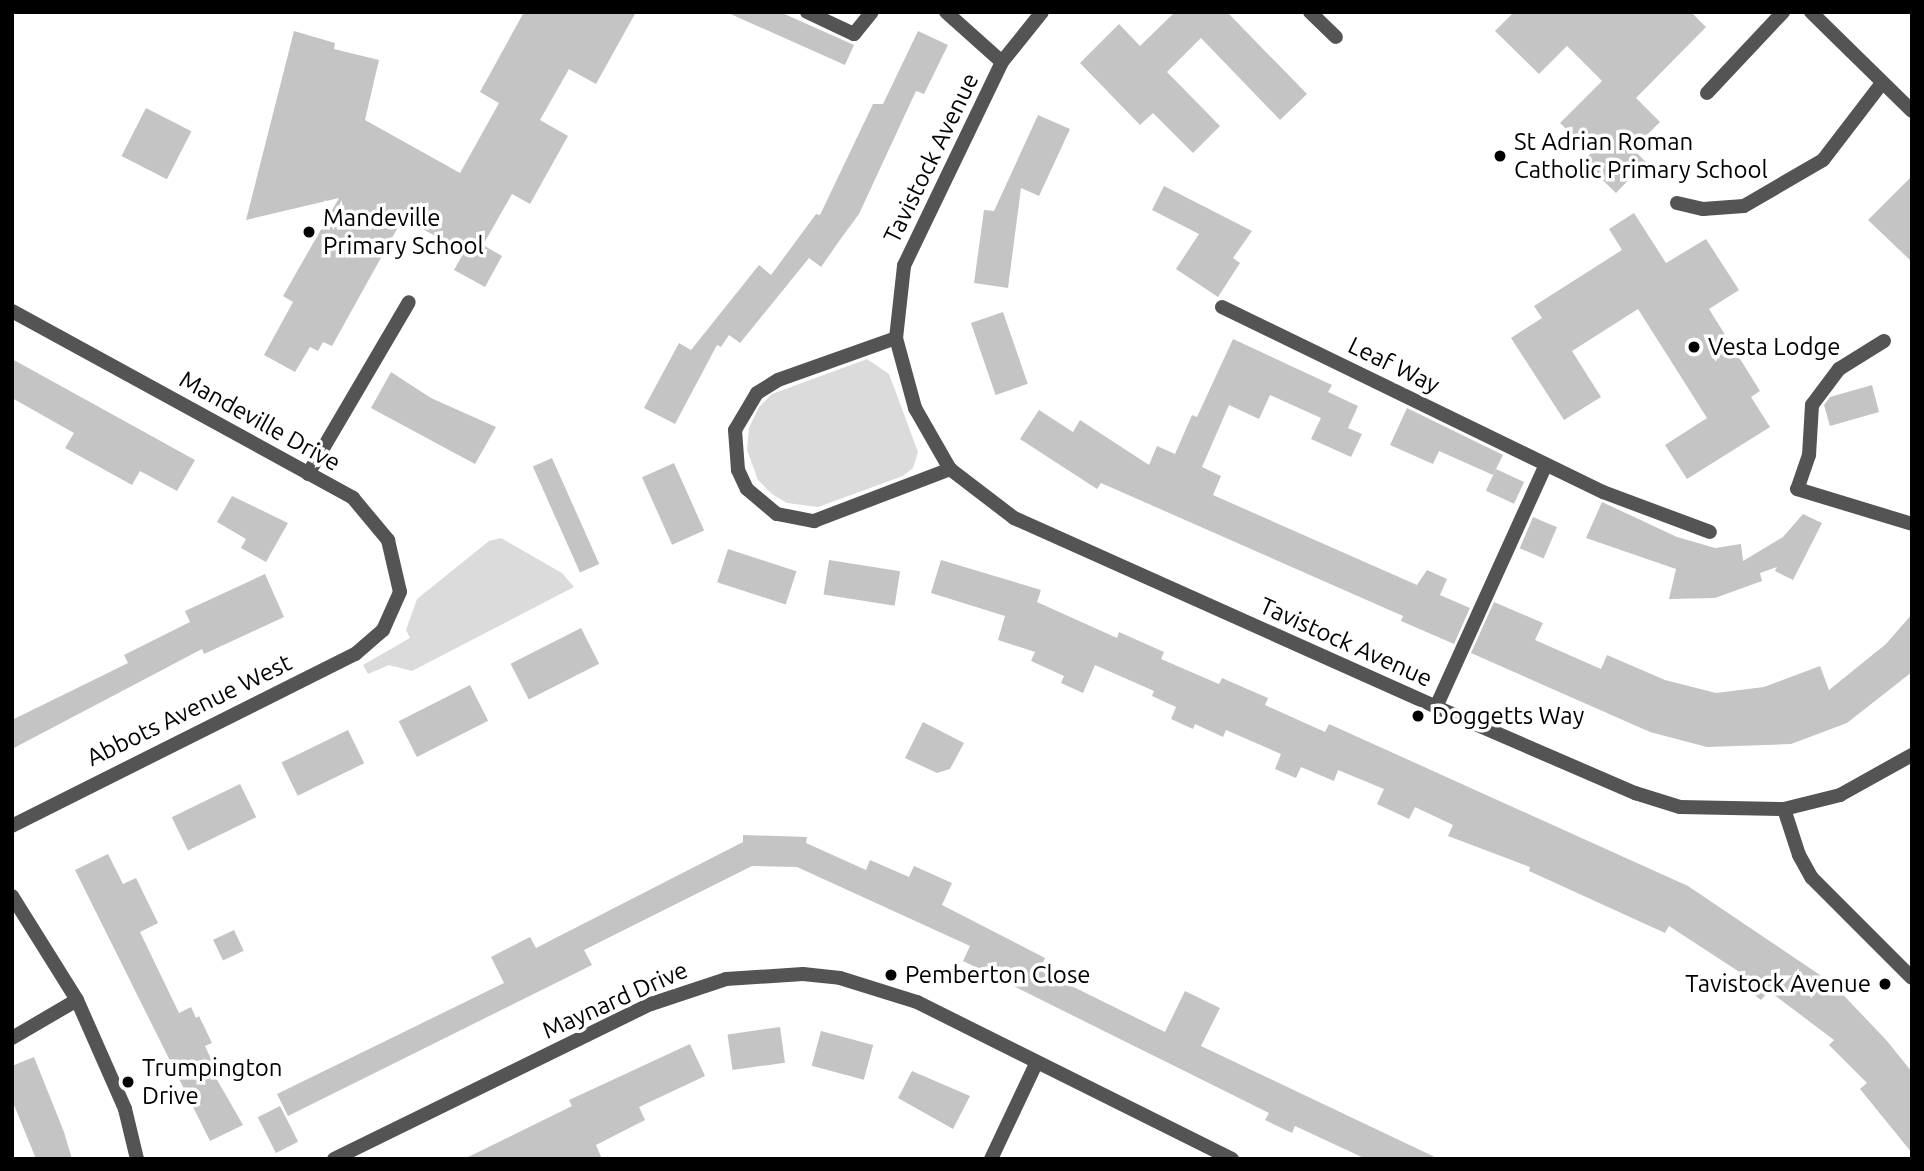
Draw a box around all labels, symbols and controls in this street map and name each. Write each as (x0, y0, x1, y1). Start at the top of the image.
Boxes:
street label: Tavistock Avenue (877, 68, 985, 248)
place label: St Adrian Roman Catholic Primary School (1514, 128, 1768, 184)
marker: St Adrian Roman Catholic Primary School (1492, 148, 1508, 164)
place label: Mandeville Primary School (323, 204, 484, 260)
marker: Mandeville Primary School (301, 224, 317, 240)
street label: Leaf Way (1344, 331, 1444, 399)
place label: Vesta Lodge (1708, 333, 1841, 361)
marker: Vesta Lodge (1686, 339, 1702, 355)
street label: Mandeville Drive (174, 365, 346, 477)
street label: Tavistock Avenue (1255, 591, 1437, 693)
street label: Abbots Avenue West (82, 648, 296, 772)
place label: Doggetts Way (1432, 702, 1584, 730)
marker: Doggetts Way (1410, 708, 1426, 724)
street label: Maynard Drive (538, 955, 692, 1045)
place label: Pemberton Close (905, 961, 1091, 989)
marker: Pemberton Close (883, 967, 899, 983)
place label: Tavistock Avenue (1685, 970, 1871, 998)
marker: Tavistock Avenue (1877, 976, 1893, 992)
place label: Trumpington Drive (142, 1054, 283, 1110)
marker: Trumpington Drive (120, 1074, 136, 1090)

